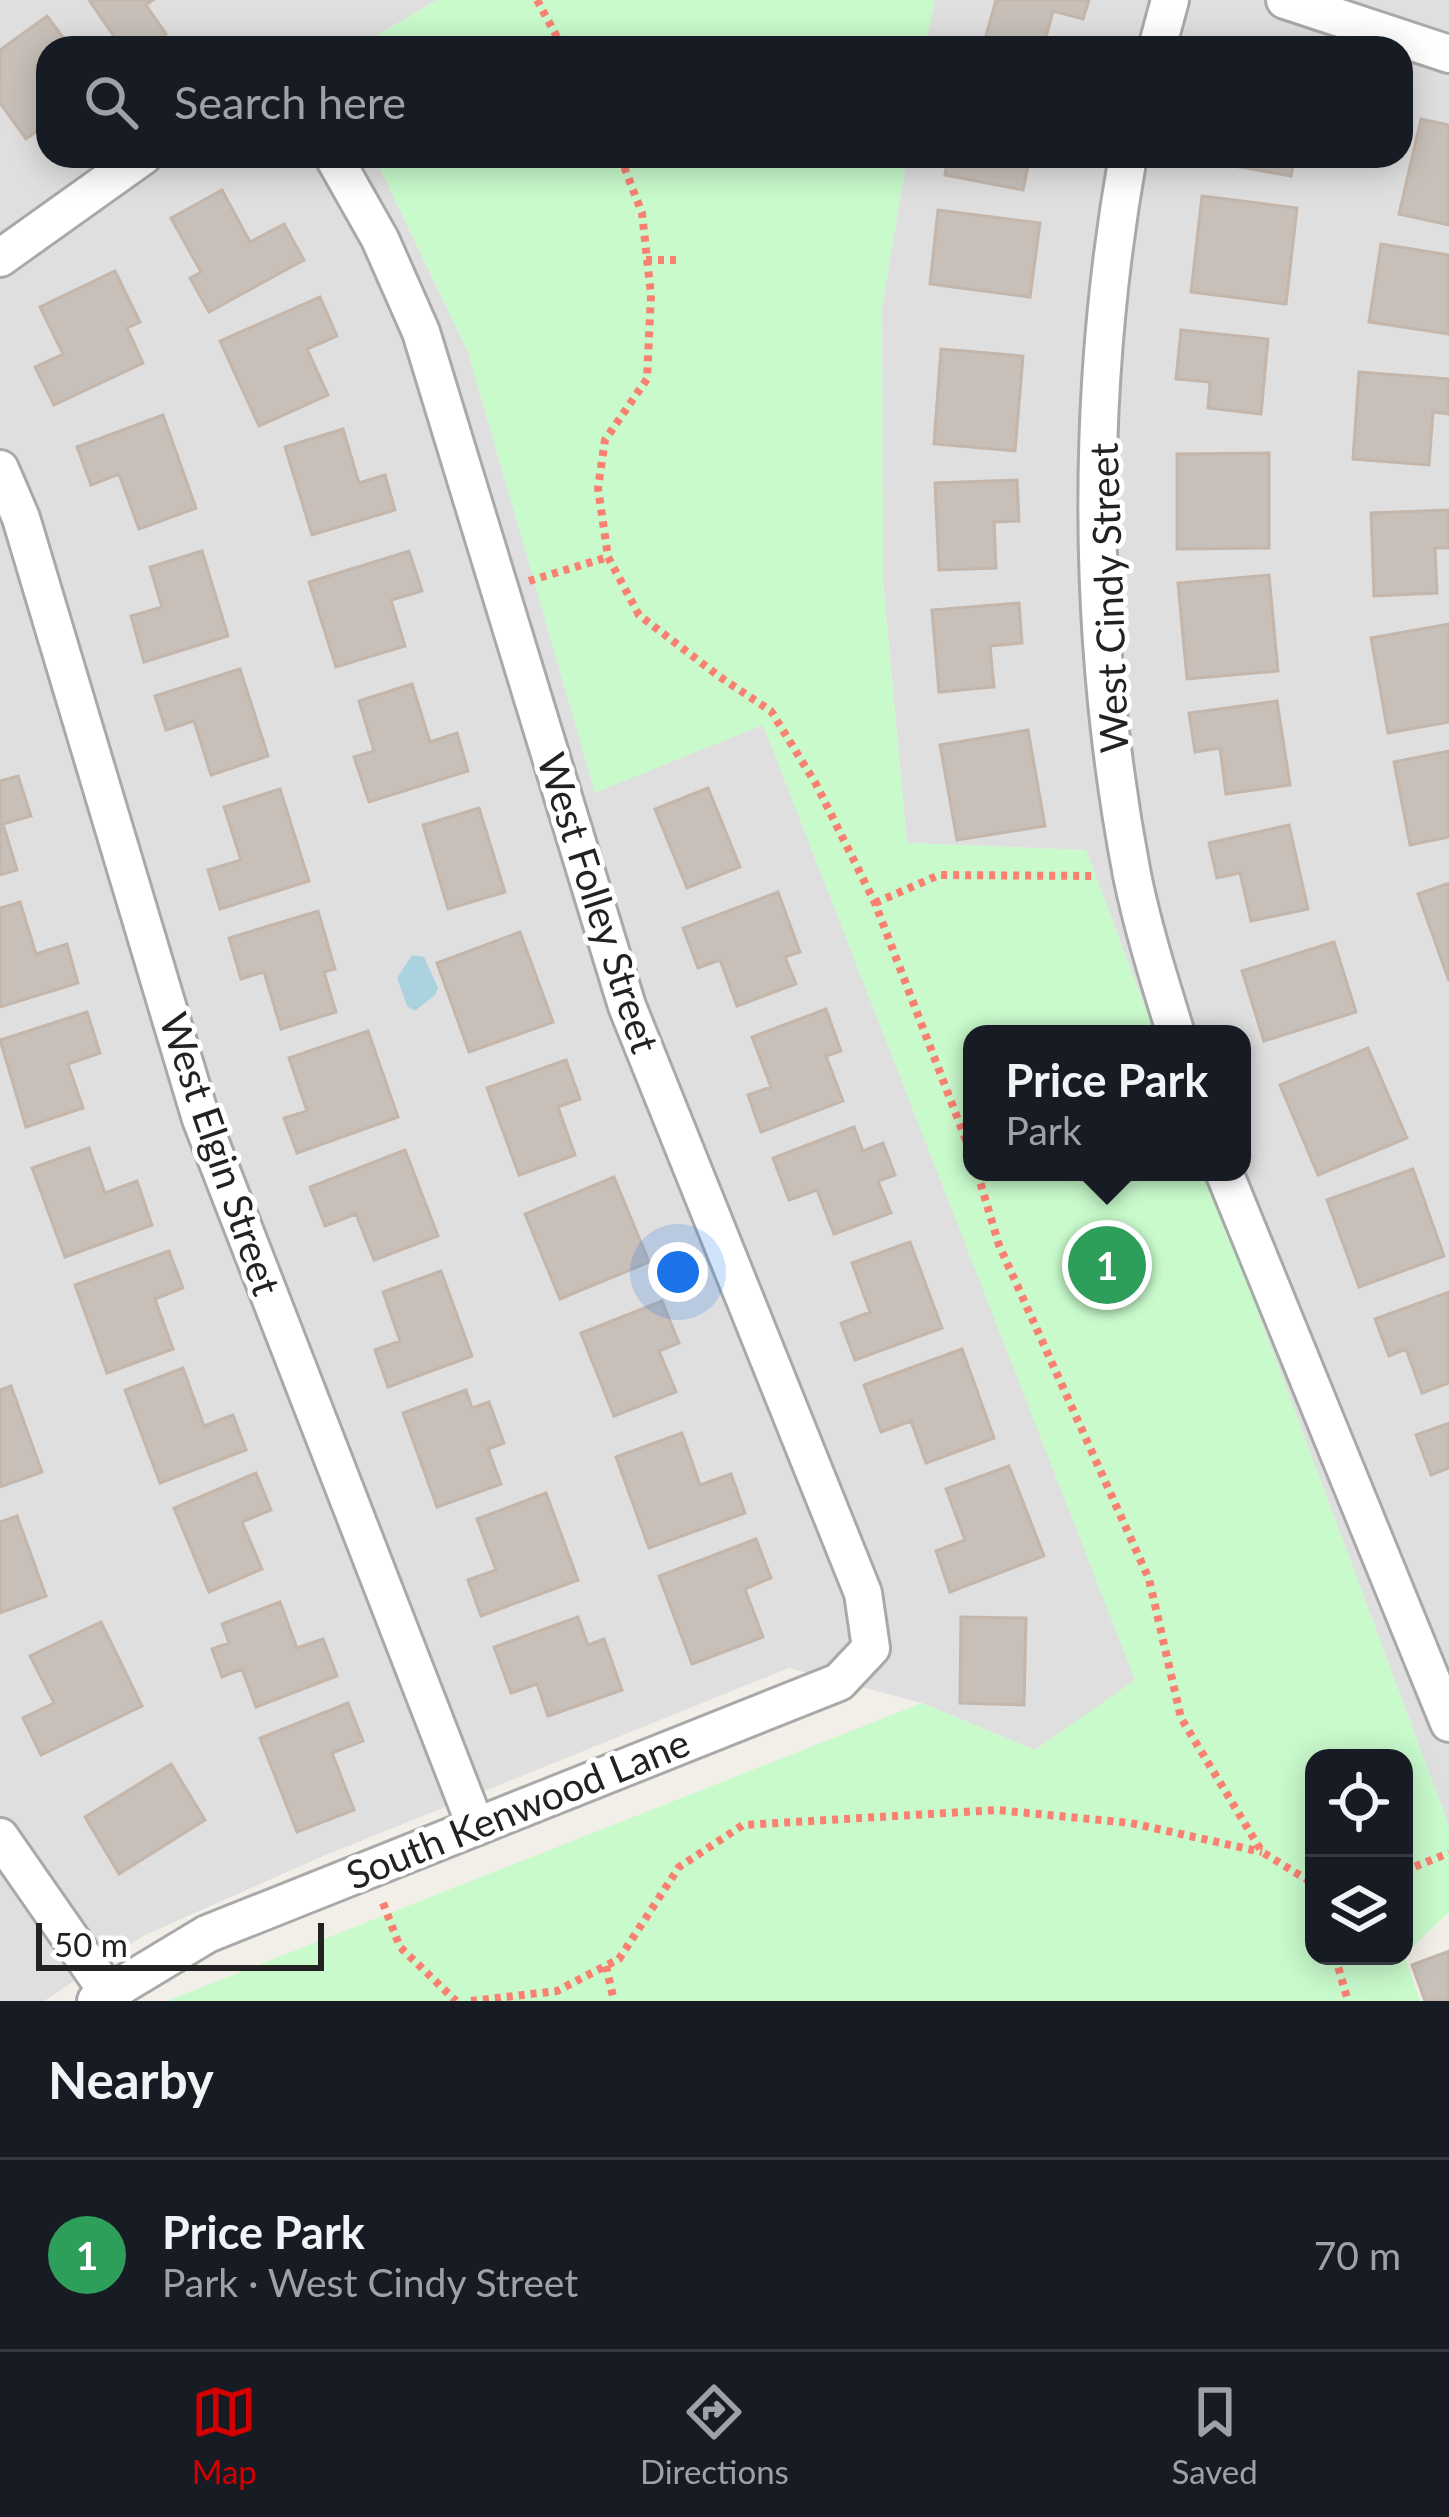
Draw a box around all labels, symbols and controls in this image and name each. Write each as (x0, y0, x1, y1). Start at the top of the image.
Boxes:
search box (36, 36, 1413, 168)
icon: search (78, 69, 144, 135)
text: Search here (174, 75, 406, 129)
street label: West Cindy Street (1080, 442, 1136, 754)
street label: West Folley Street (529, 747, 669, 1058)
street label: West Elgin Street (151, 1007, 291, 1301)
popup (963, 1025, 1251, 1181)
text: Price Park (1006, 1053, 1208, 1107)
text: Park (1006, 1107, 1082, 1153)
pin: 1 (1068, 1220, 1146, 1310)
your location (648, 1242, 708, 1302)
street label: South Kenwood Lane (340, 1718, 696, 1898)
map controls (1305, 1749, 1413, 1965)
button: locate (1305, 1749, 1413, 1857)
button: layers (1305, 1857, 1413, 1965)
scale bar (36, 1917, 324, 1970)
text: 50 m (54, 1924, 128, 1964)
text: Nearby (48, 2049, 214, 2110)
text: Price Park (162, 2205, 365, 2259)
text: 1 (76, 2232, 98, 2278)
text: 70 m (1314, 2232, 1401, 2278)
text: Park · West Cindy Street (162, 2259, 578, 2305)
tab: Map (191, 2379, 257, 2491)
tab: Directions (640, 2379, 789, 2491)
tab: Saved (1171, 2379, 1258, 2491)

